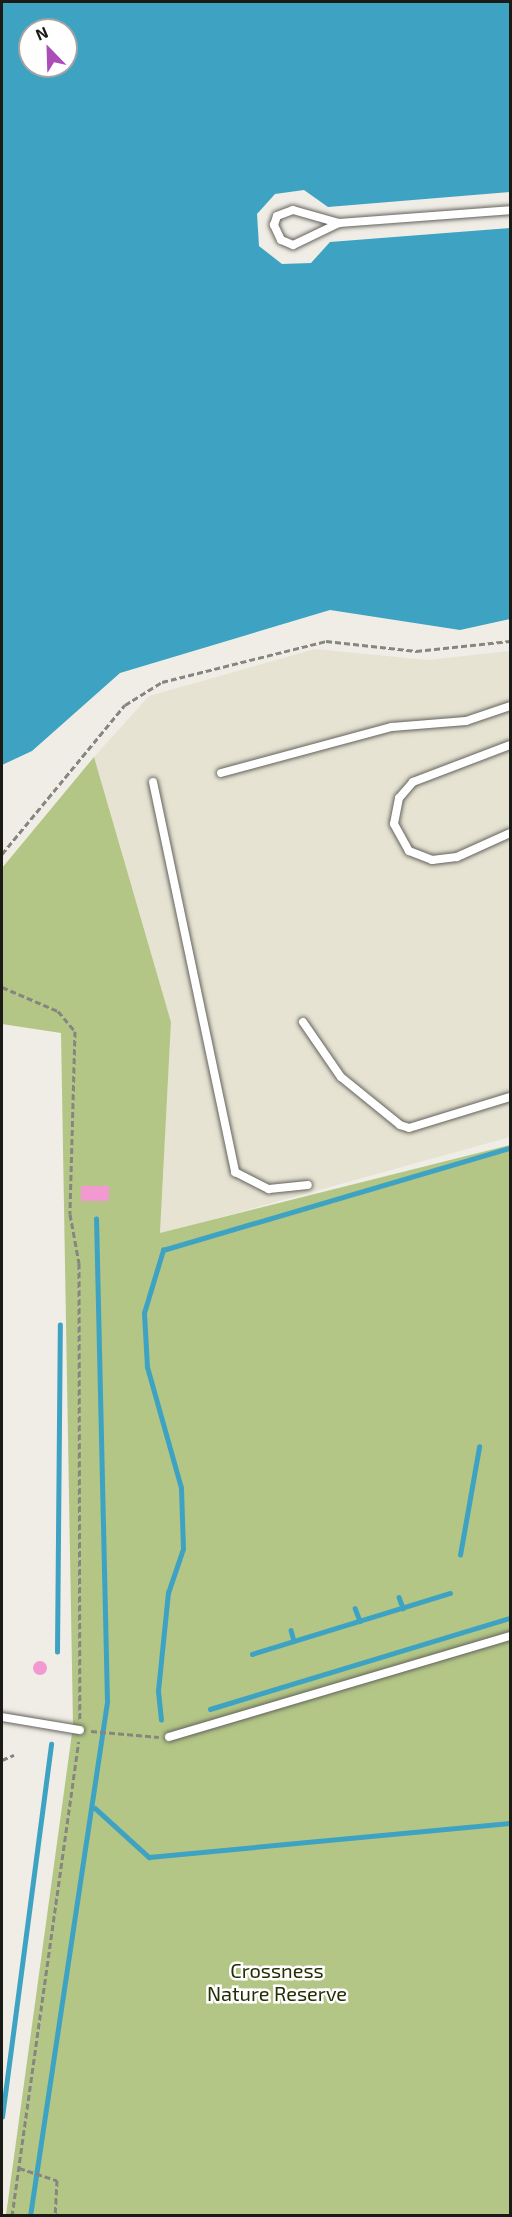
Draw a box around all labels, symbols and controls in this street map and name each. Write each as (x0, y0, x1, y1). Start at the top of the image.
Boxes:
north arrow (18, 18, 78, 78)
text: N (33, 22, 51, 44)
park label: Crossness Nature Reserve (207, 1958, 347, 2005)

